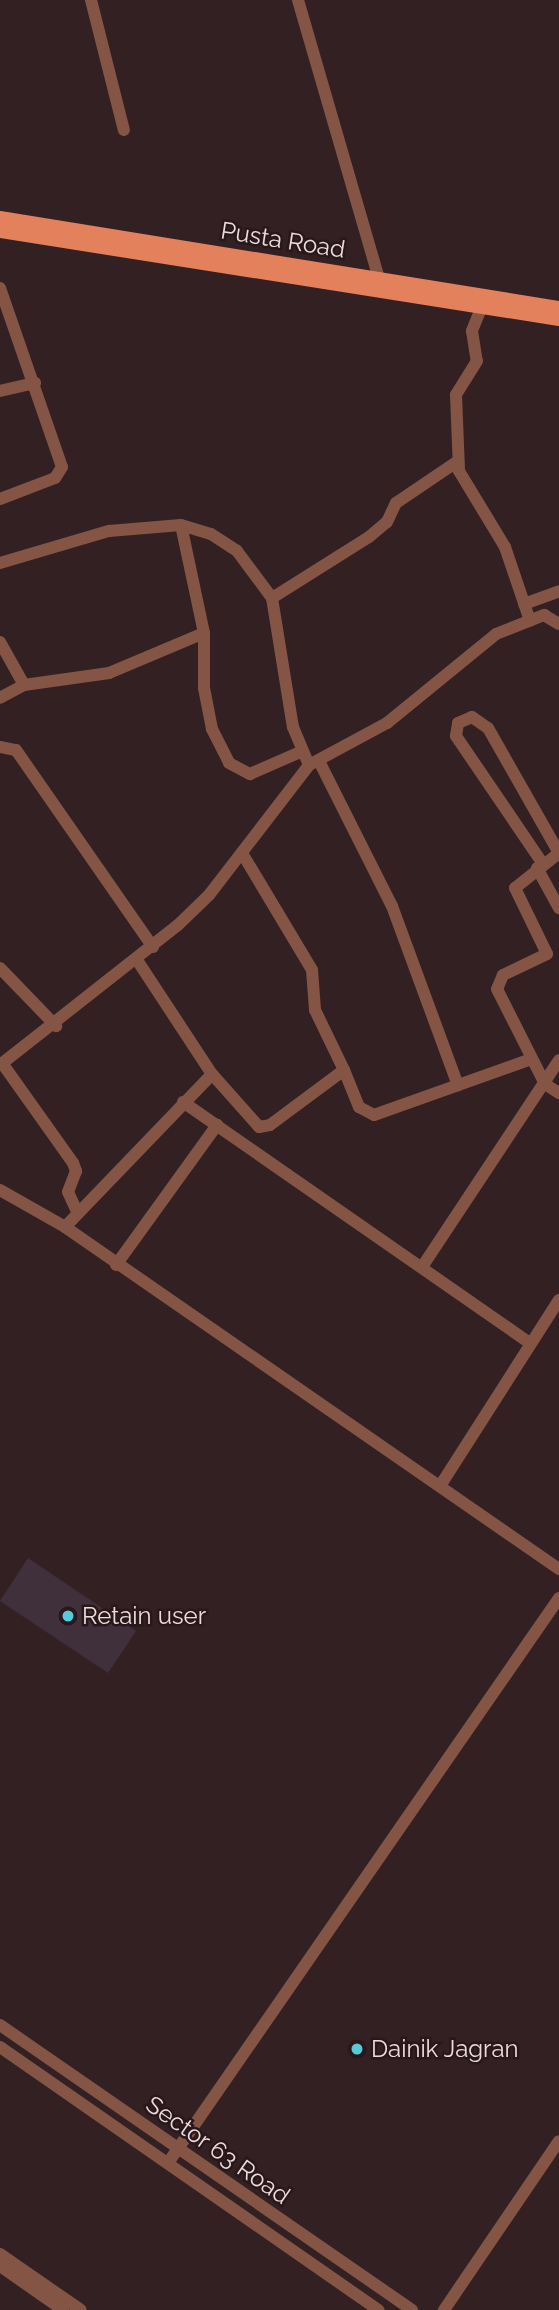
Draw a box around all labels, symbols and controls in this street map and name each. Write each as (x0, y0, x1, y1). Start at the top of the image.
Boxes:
street label: Pusta Road (219, 216, 347, 264)
place label: Retain user (82, 1602, 206, 1630)
marker: Retain user (60, 1608, 76, 1624)
place label: Dainik Jagran (371, 2035, 519, 2063)
marker: Dainik Jagran (349, 2041, 365, 2057)
street label: Sector 63 Road (140, 2090, 296, 2210)

